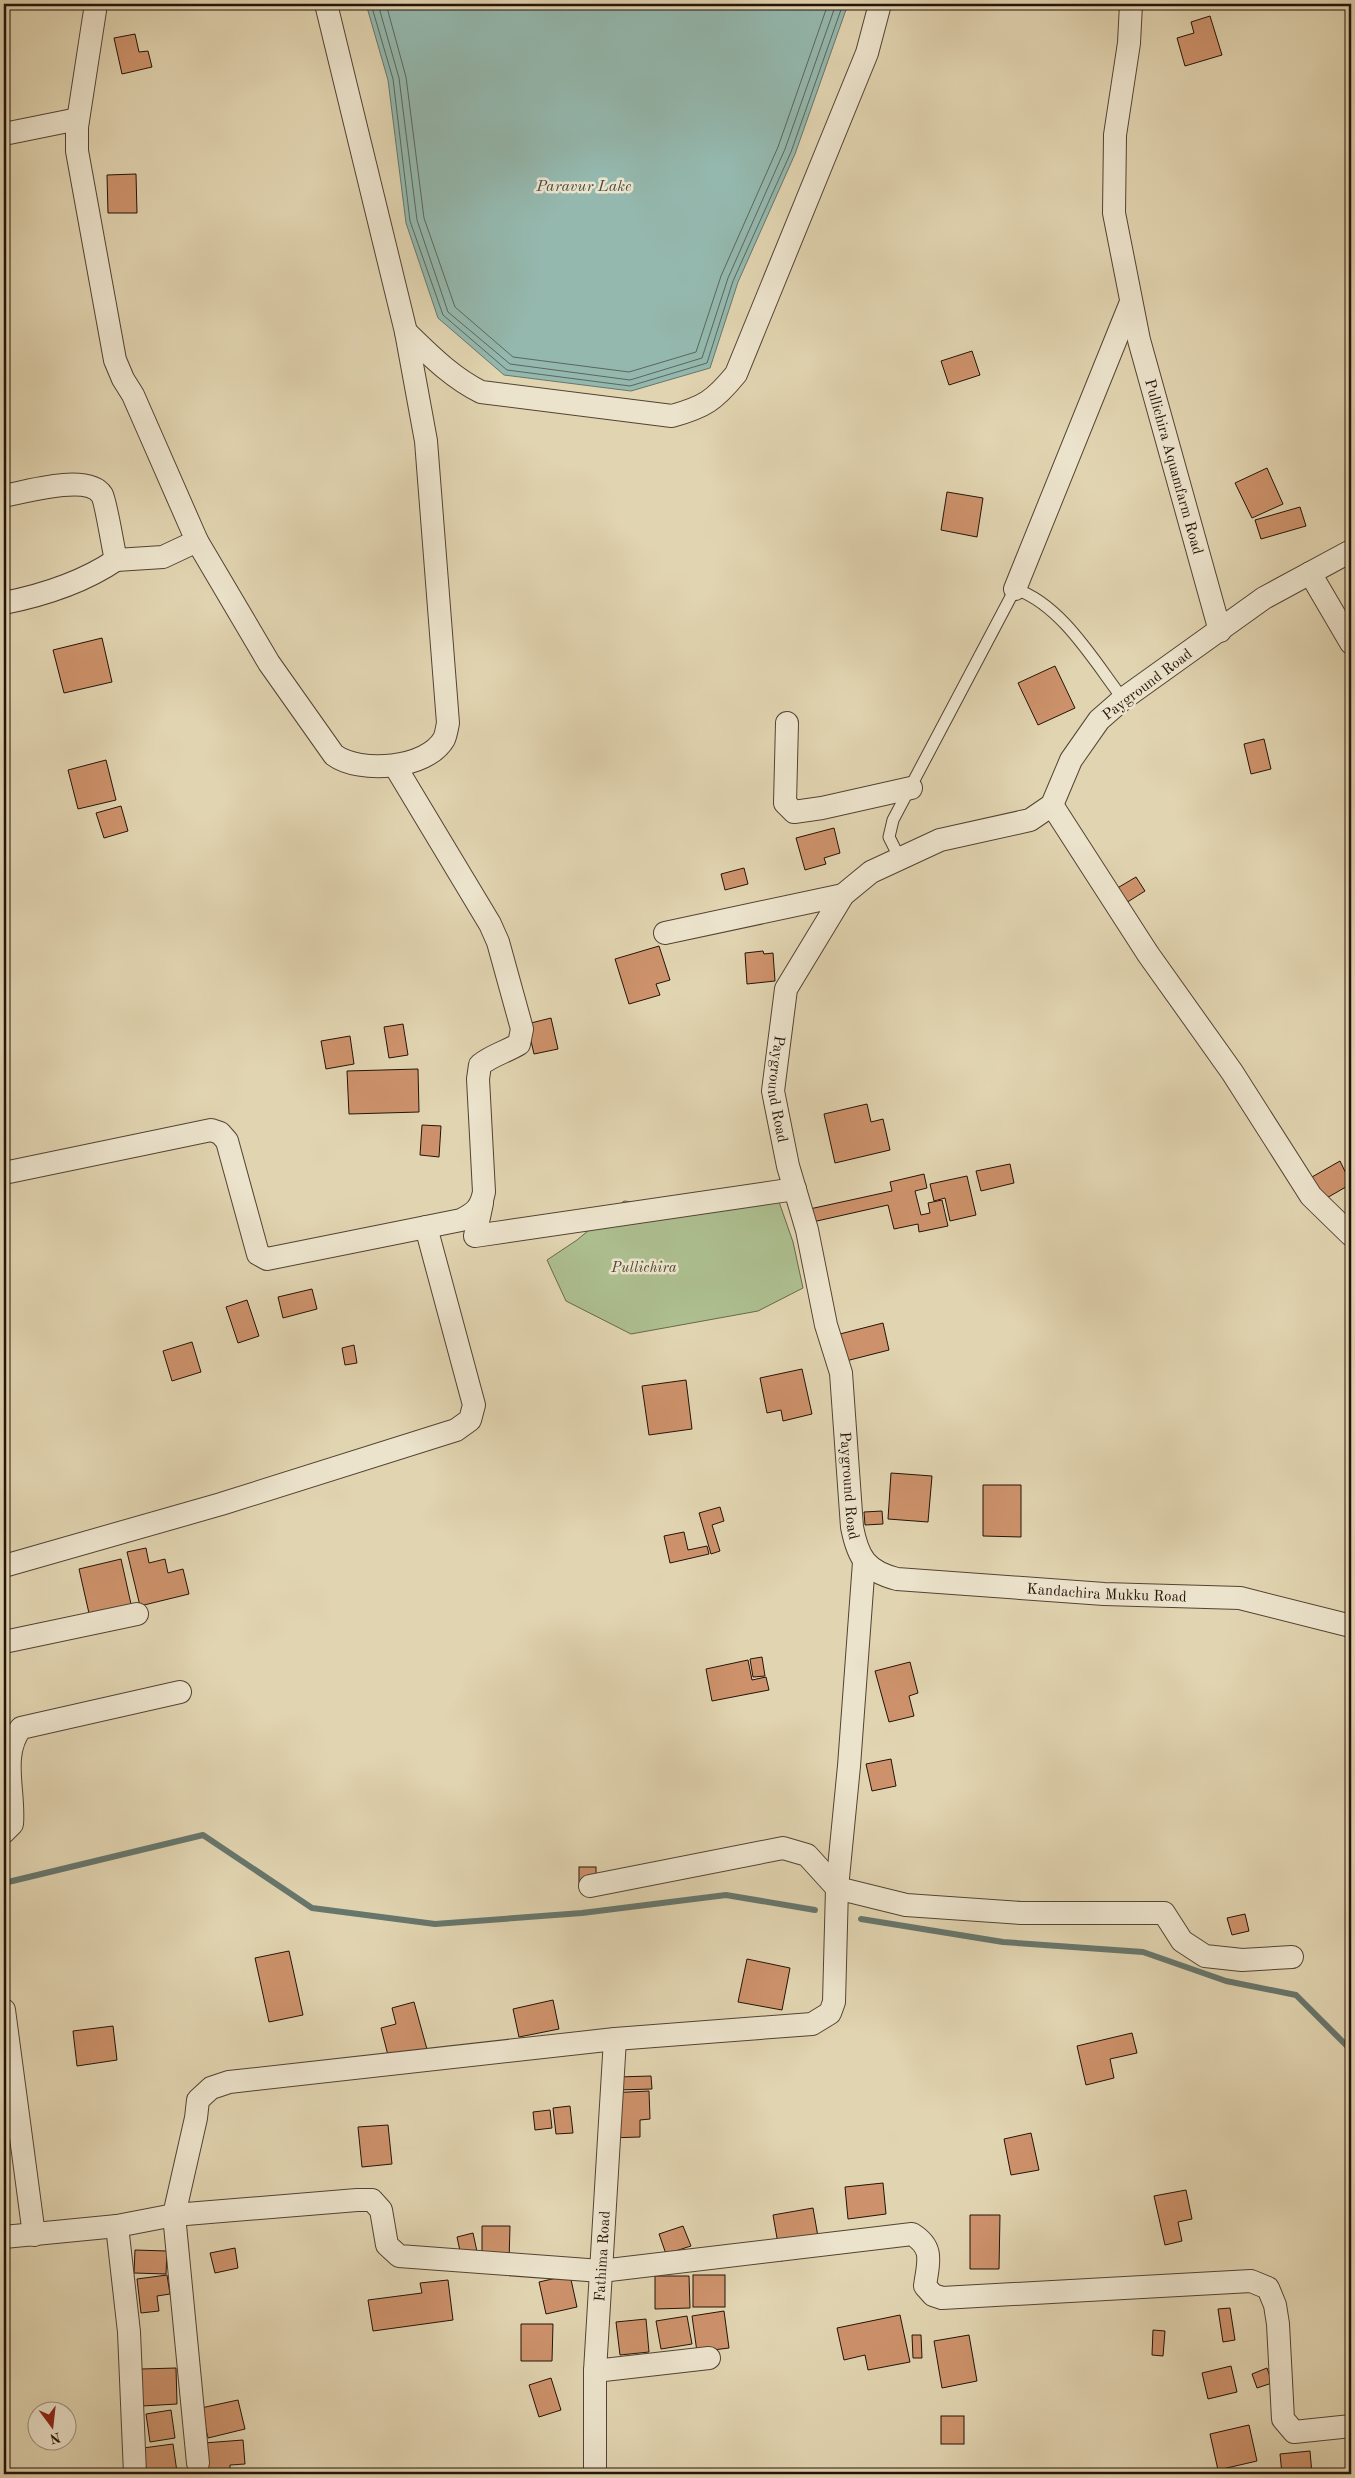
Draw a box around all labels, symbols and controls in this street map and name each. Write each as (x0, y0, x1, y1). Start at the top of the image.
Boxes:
water label: Paravur Lake (535, 179, 632, 195)
street label: Pullichira Aquamfarm Road (1141, 378, 1204, 557)
street label: Payground Road (1100, 647, 1196, 724)
street label: Payground Road (764, 1035, 789, 1144)
park label: Pullichira (610, 1261, 677, 1276)
street label: Payground Road (836, 1431, 861, 1542)
street label: Kandachira Mukku Road (1026, 1582, 1187, 1605)
street label: Fathima Road (593, 2210, 614, 2302)
north arrow (28, 2400, 78, 2450)
text: N (48, 2429, 62, 2446)

